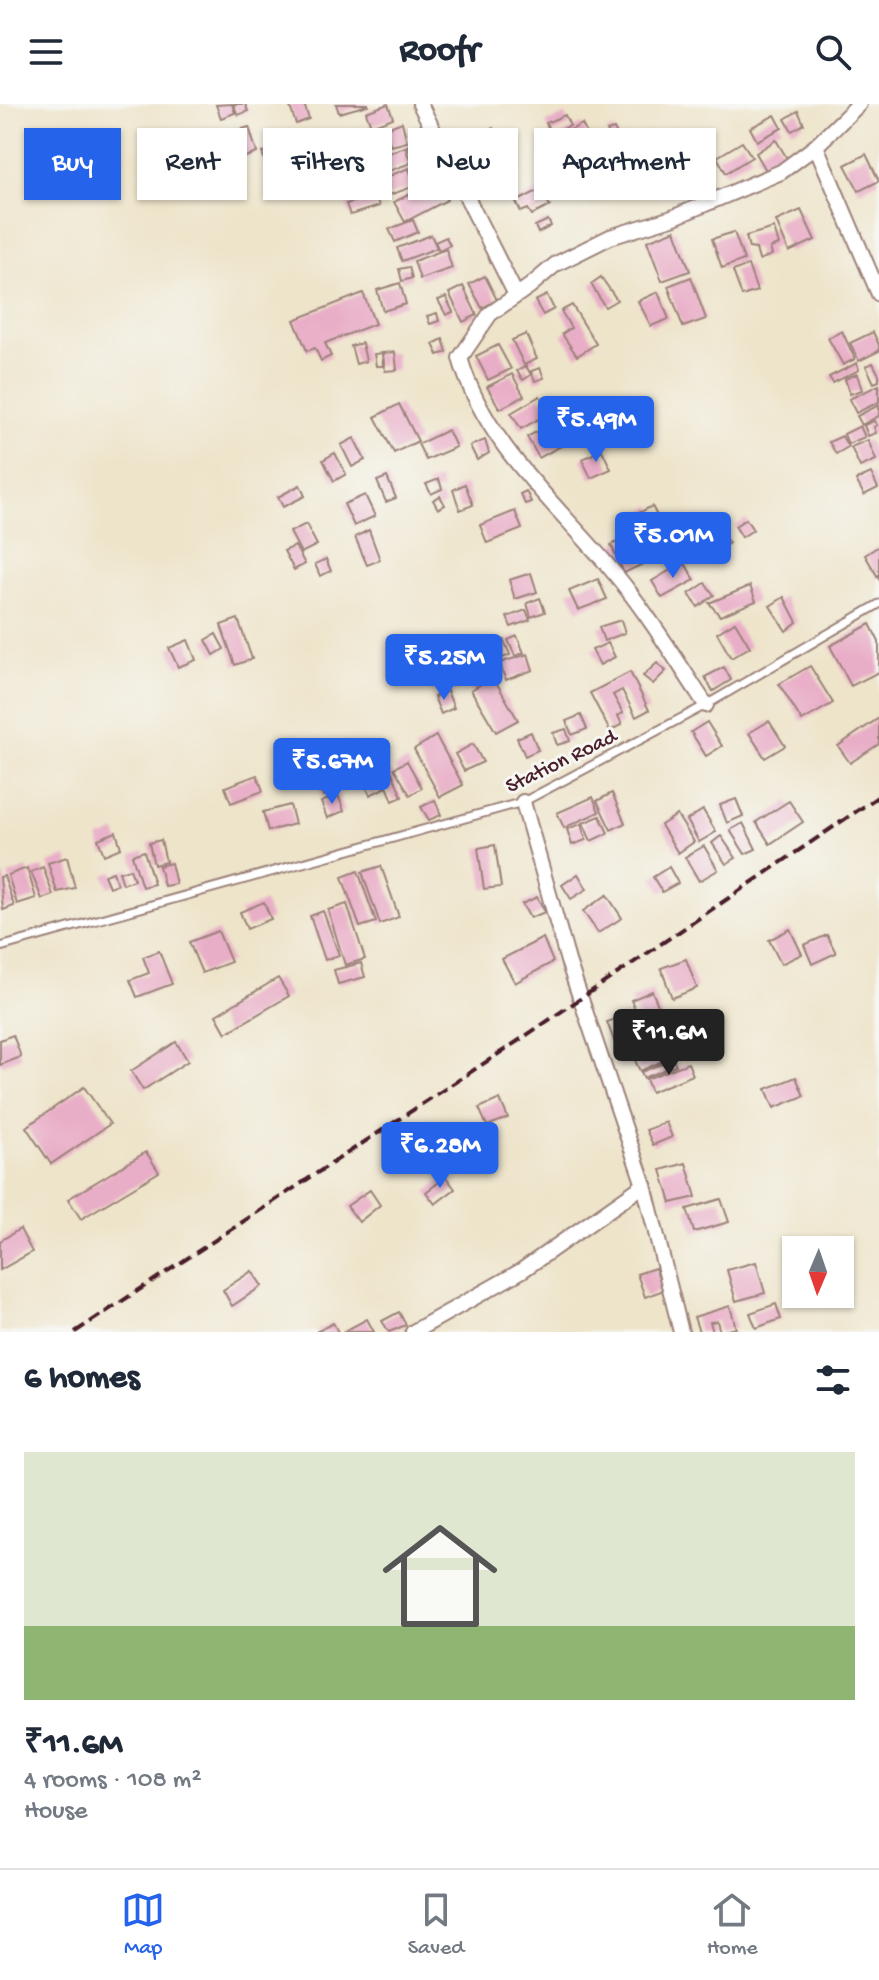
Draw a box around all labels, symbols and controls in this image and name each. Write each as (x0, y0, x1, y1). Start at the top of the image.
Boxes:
icon: menu (24, 30, 68, 74)
icon: search (811, 30, 855, 74)
text: Roofr (400, 31, 480, 74)
chip: Buy (24, 128, 121, 200)
chip: Rent (137, 128, 247, 200)
chip: Filters (263, 128, 392, 200)
chip: New (408, 128, 518, 200)
chip: Apartment (534, 128, 716, 200)
pin: ₹5.49M (531, 396, 661, 464)
text: ₹5.49M (556, 406, 636, 437)
pin: ₹5.01M (608, 512, 738, 580)
text: ₹5.01M (633, 522, 713, 553)
pin: ₹5.25M (379, 634, 509, 702)
text: ₹5.25M (403, 644, 485, 675)
street label: Station Road (502, 724, 623, 801)
pin: ₹5.67M (267, 738, 397, 806)
text: ₹5.67M (291, 748, 373, 779)
pin: ₹11.6M (604, 1009, 734, 1077)
text: ₹11.6M (631, 1019, 707, 1050)
pin: ₹6.28M (375, 1122, 505, 1190)
text: ₹6.28M (399, 1132, 481, 1163)
north arrow (782, 1236, 854, 1308)
map controls (782, 1236, 854, 1308)
icon: filters (811, 1358, 855, 1402)
text: 6 homes (24, 1360, 139, 1400)
icon: home (368, 1504, 512, 1648)
text: ₹11.6M (24, 1726, 122, 1766)
text: 4 rooms · 108 m² (24, 1766, 202, 1797)
text: House (24, 1797, 88, 1828)
tab: Map (121, 1888, 165, 1962)
tab: Saved (408, 1888, 464, 1962)
tab: Home (707, 1888, 758, 1962)

